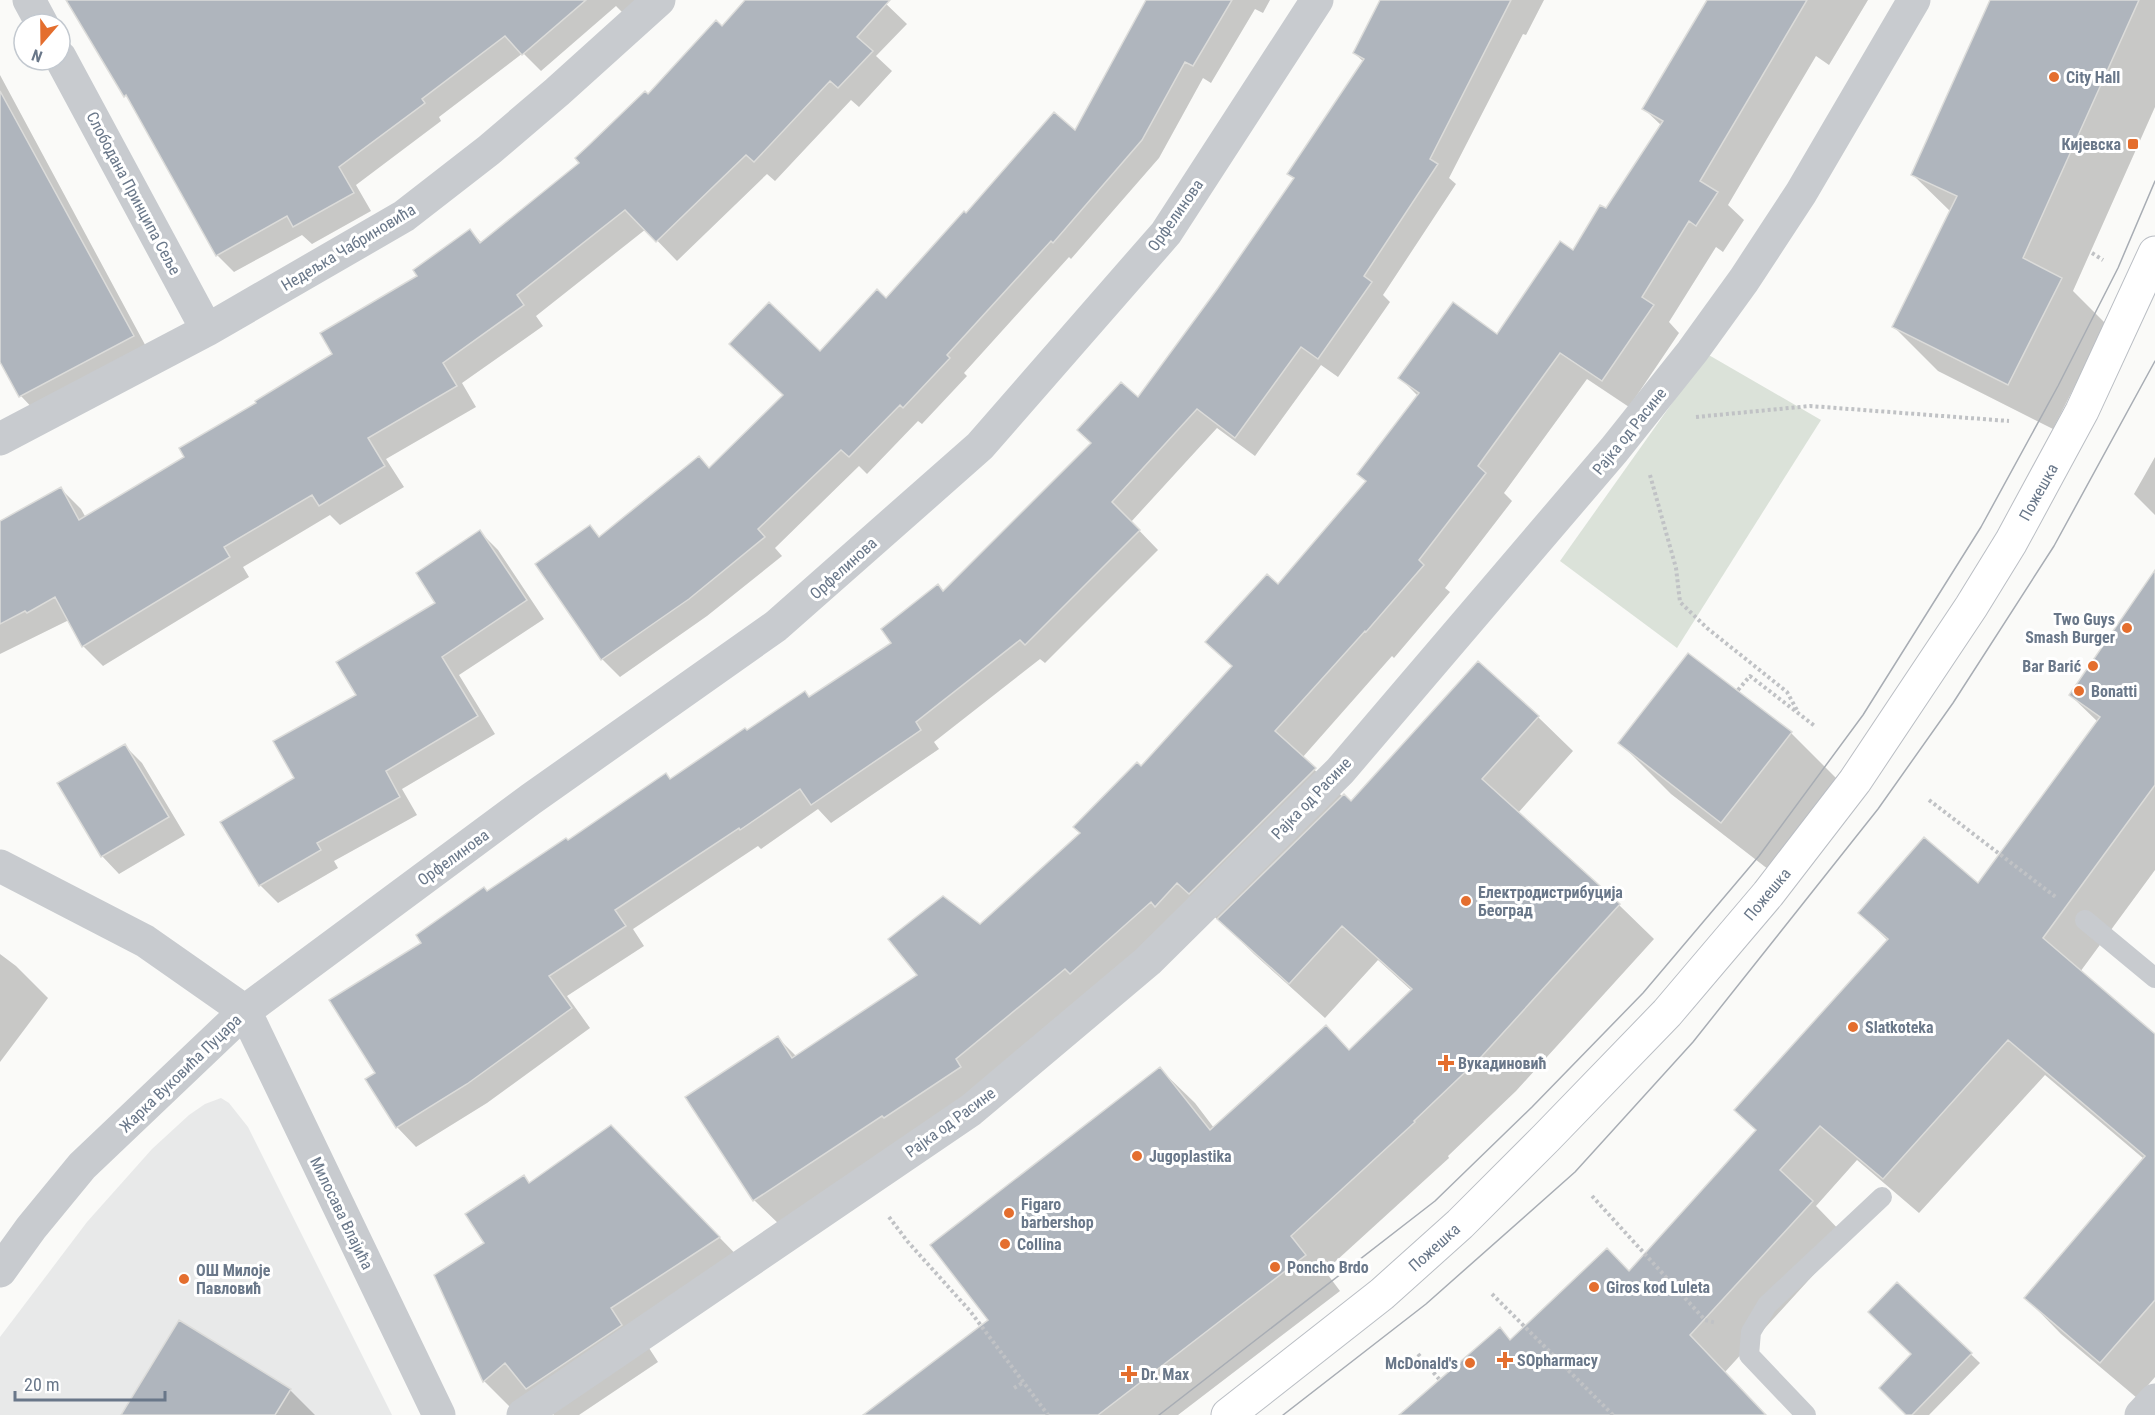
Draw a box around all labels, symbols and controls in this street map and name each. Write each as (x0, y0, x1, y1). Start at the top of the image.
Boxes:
north arrow (12, 12, 72, 72)
text: N (29, 45, 45, 66)
place label: City Hall (2066, 68, 2120, 87)
marker: City Hall (2047, 70, 2061, 84)
street label: Слободана Принципа Сеље (82, 108, 185, 278)
place label: Кијевска (2061, 135, 2121, 154)
marker: Кијевска (2126, 137, 2140, 151)
street label: Орфелинова (1144, 176, 1207, 255)
street label: Недељка Чабриновића (278, 200, 419, 295)
street label: Рајка од Расине (1589, 384, 1670, 479)
street label: Пожешка (2015, 460, 2062, 524)
street label: Орфелинова (806, 533, 881, 603)
place label: Two Guys Smash Burger (2025, 610, 2115, 647)
marker: Two Guys Smash Burger (2120, 621, 2134, 635)
place label: Bar Barić (2022, 657, 2081, 676)
marker: Bar Barić (2086, 659, 2100, 673)
place label: Bonatti (2091, 682, 2137, 701)
marker: Bonatti (2072, 684, 2086, 698)
street label: Рајка од Расине (1268, 753, 1355, 843)
street label: Орфелинова (414, 825, 493, 890)
street label: Пожешка (1740, 864, 1795, 924)
place label: Електродистрибуција Београд (1478, 883, 1623, 920)
marker: Електродистрибуција Београд (1459, 894, 1473, 908)
street label: Жарка Вуковића Пуцара (116, 1010, 245, 1136)
place label: Slatkoteka (1865, 1018, 1934, 1037)
marker: Slatkoteka (1846, 1020, 1860, 1034)
place label: Вукадиновић (1458, 1054, 1547, 1073)
marker: Вукадиновић (1439, 1056, 1453, 1070)
street label: Рајка од Расине (902, 1083, 999, 1161)
place label: Jugoplastika (1149, 1147, 1232, 1166)
marker: Jugoplastika (1130, 1149, 1144, 1163)
street label: Милосава Влајића (306, 1154, 377, 1273)
place label: Figaro barbershop (1021, 1195, 1094, 1232)
marker: Figaro barbershop (1002, 1206, 1016, 1220)
street label: Пожешка (1405, 1219, 1464, 1275)
place label: Collina (1017, 1235, 1062, 1254)
marker: Collina (998, 1237, 1012, 1251)
place label: Poncho Brdo (1287, 1258, 1369, 1277)
marker: Poncho Brdo (1268, 1260, 1282, 1274)
place label: ОШ Милоје Павловић (196, 1261, 271, 1298)
marker: ОШ Милоје Павловић (177, 1272, 191, 1286)
place label: Giros kod Luleta (1606, 1278, 1711, 1297)
marker: Giros kod Luleta (1587, 1280, 1601, 1294)
place label: SOpharmacy (1517, 1351, 1598, 1370)
marker: SOpharmacy (1498, 1353, 1512, 1367)
place label: McDonald's (1385, 1354, 1458, 1373)
marker: McDonald's (1463, 1356, 1477, 1370)
scale bar (15, 1364, 165, 1402)
place label: Dr. Max (1141, 1365, 1190, 1384)
marker: Dr. Max (1122, 1367, 1136, 1381)
text: 20 m (24, 1374, 59, 1395)

